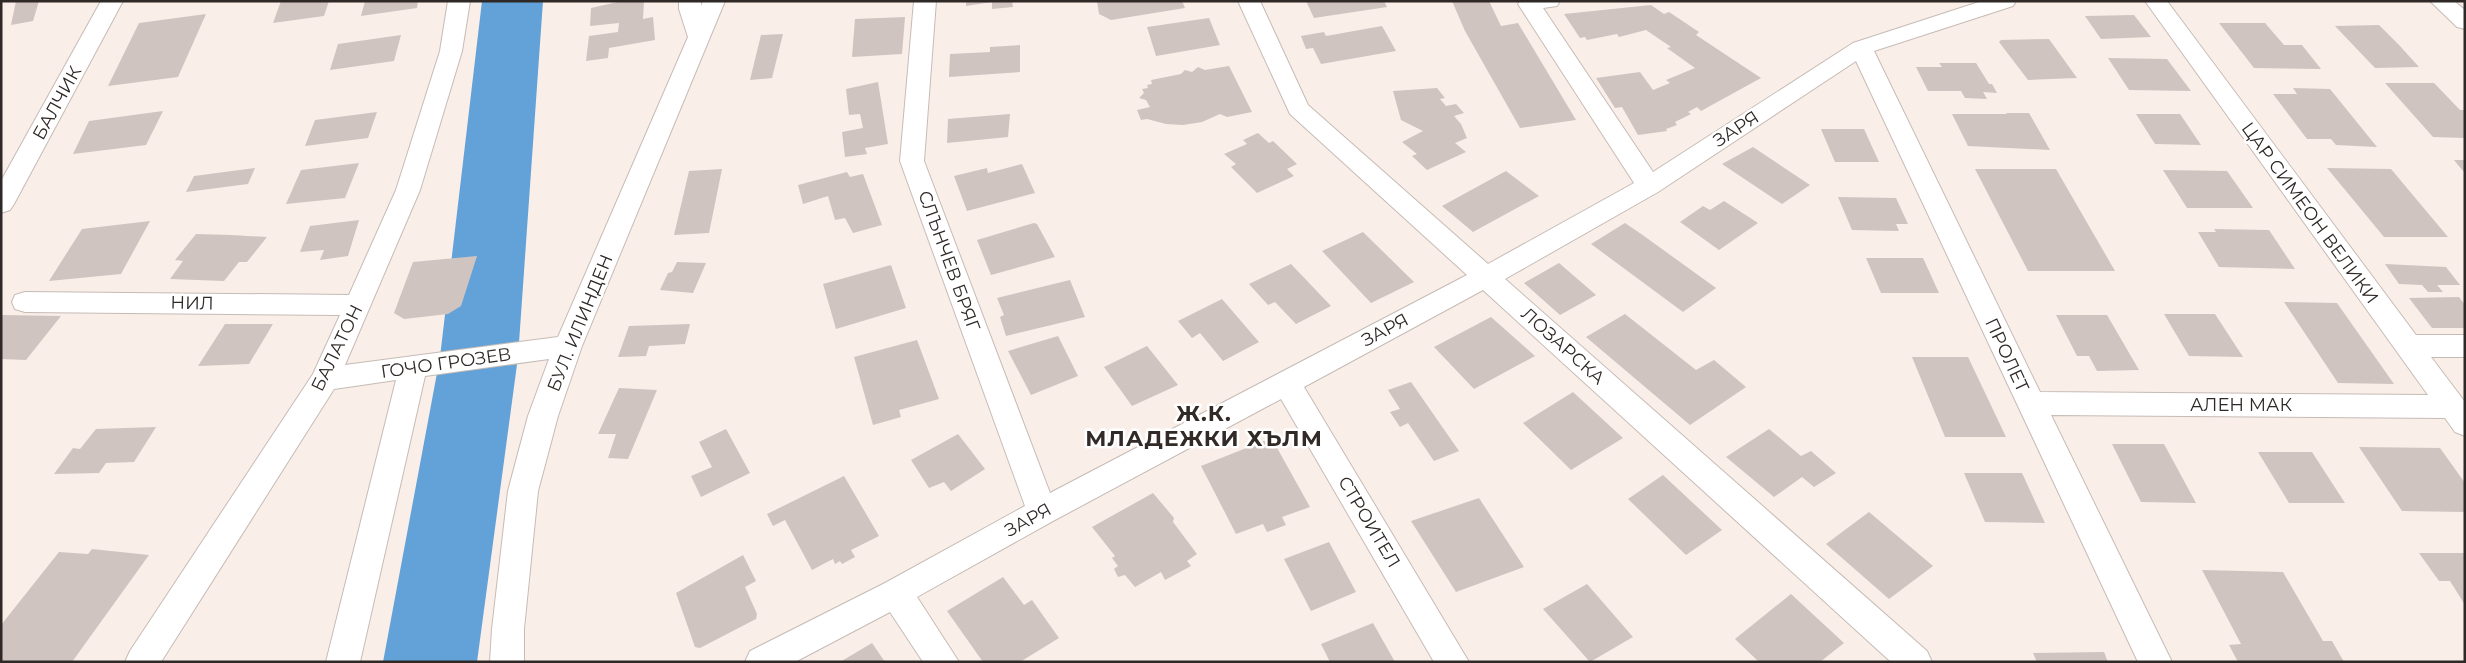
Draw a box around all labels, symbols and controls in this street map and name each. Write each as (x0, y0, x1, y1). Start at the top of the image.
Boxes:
street label: БАЛЧИК (28, 62, 86, 144)
street label: ЗАРЯ (1709, 106, 1763, 152)
street label: ЦАР СИМЕОН ВЕЛИКИ (2237, 118, 2383, 308)
street label: СЛЪНЧЕВ БРЯГ (913, 188, 985, 335)
street label: БУЛ. ИЛИНДЕН (542, 251, 618, 395)
street label: НИЛ (170, 292, 214, 314)
street label: БАЛАТОН (307, 301, 367, 395)
street label: ЛОЗАРСКА (1517, 303, 1610, 390)
street label: ЗАРЯ (1358, 309, 1412, 351)
street label: ПРОЛЕТ (1980, 314, 2034, 396)
street label: ГОЧО ГРОЗЕВ (379, 343, 513, 383)
street label: АЛЕН МАК (2190, 394, 2292, 416)
district label: Ж.К. МЛАДЕЖКИ ХЪЛМ (1085, 400, 1323, 452)
street label: СТРОИТЕЛ (1333, 472, 1405, 572)
street label: ЗАРЯ (1001, 498, 1055, 542)

